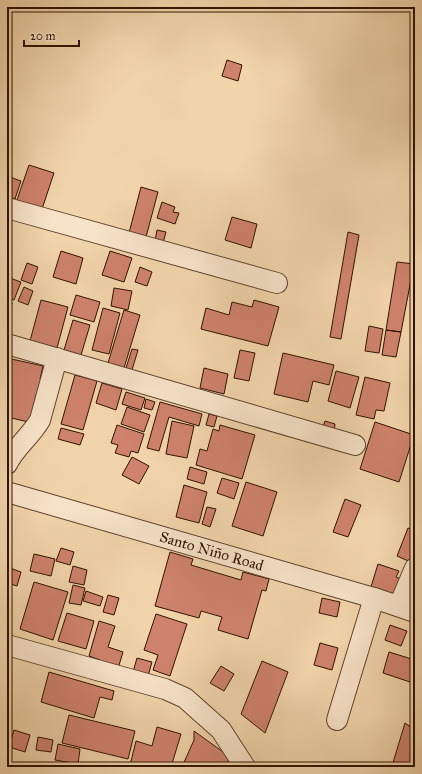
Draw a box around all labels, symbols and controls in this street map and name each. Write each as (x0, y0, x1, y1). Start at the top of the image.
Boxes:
scale bar (24, 22, 79, 48)
text: 20 m (30, 29, 56, 43)
street label: Santo Niño Road (158, 528, 266, 575)

